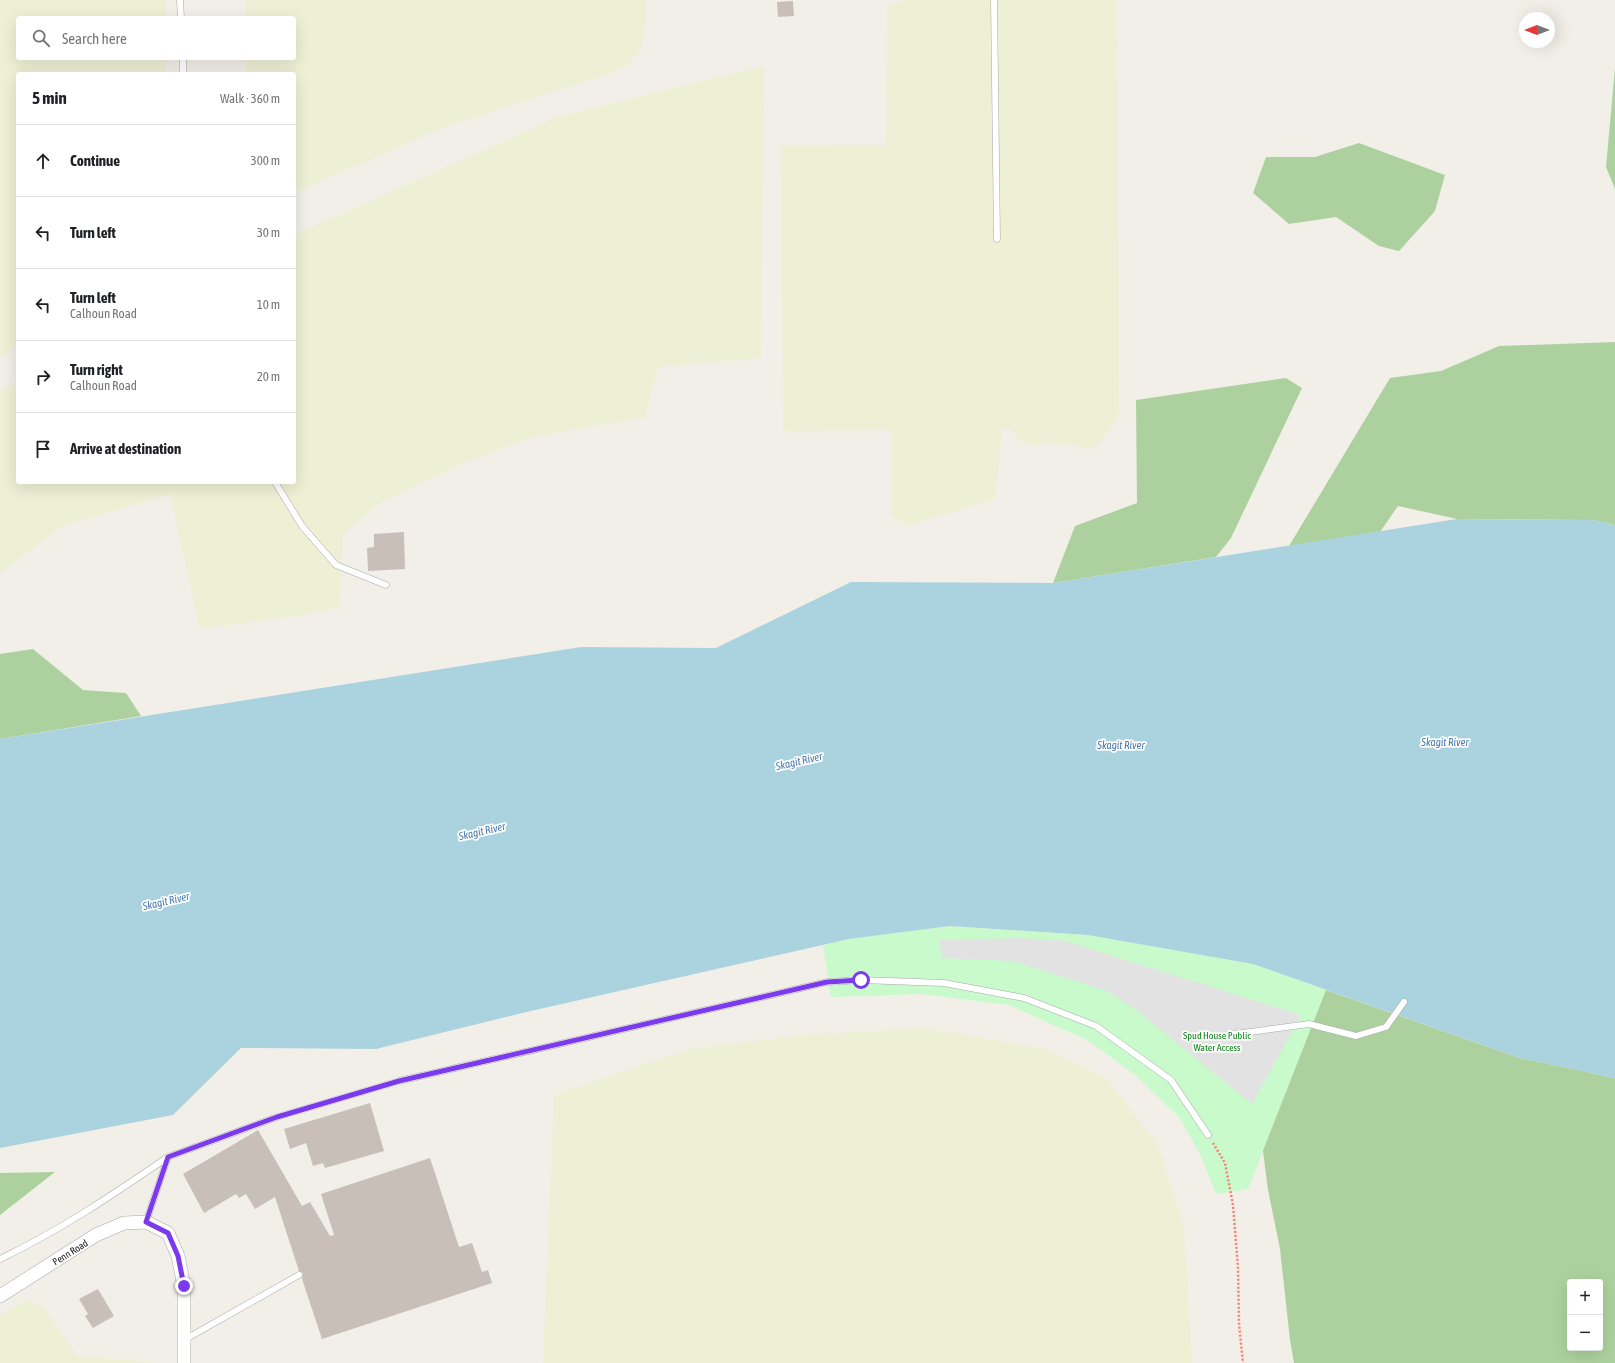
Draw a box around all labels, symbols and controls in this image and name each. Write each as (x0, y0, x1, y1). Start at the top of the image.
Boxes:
north arrow (1519, 12, 1555, 48)
search box (16, 16, 296, 60)
icon: search (30, 27, 52, 49)
text: Search here (62, 30, 127, 47)
text: 5 min (32, 88, 67, 108)
text: Walk · 360 m (220, 91, 280, 106)
icon: ahead (32, 150, 54, 172)
text: Continue (70, 152, 120, 169)
text: 300 m (251, 153, 280, 168)
icon: left (32, 222, 54, 244)
text: Turn left (70, 224, 116, 241)
text: 30 m (257, 225, 280, 240)
text: Turn left (70, 289, 116, 306)
icon: left (32, 294, 54, 316)
text: 10 m (257, 297, 280, 312)
text: Calhoun Road (70, 306, 137, 321)
text: Turn right (70, 361, 123, 378)
icon: right (32, 366, 54, 388)
text: 20 m (257, 369, 280, 384)
text: Calhoun Road (70, 378, 137, 393)
icon: arrive (32, 438, 54, 460)
text: Arrive at destination (70, 440, 181, 457)
water label: Skagit River (1420, 736, 1469, 748)
water label: Skagit River (1096, 739, 1145, 751)
water label: Skagit River (774, 750, 824, 772)
water label: Skagit River (457, 820, 507, 842)
water label: Skagit River (141, 890, 191, 912)
route start (852, 971, 870, 989)
park label: Spud House Public Water Access (1183, 1030, 1251, 1053)
street label: Penn Road (51, 1237, 90, 1268)
route end (175, 1277, 193, 1295)
map controls (1567, 1279, 1603, 1351)
button: + (1567, 1279, 1603, 1315)
button: − (1567, 1315, 1603, 1351)

